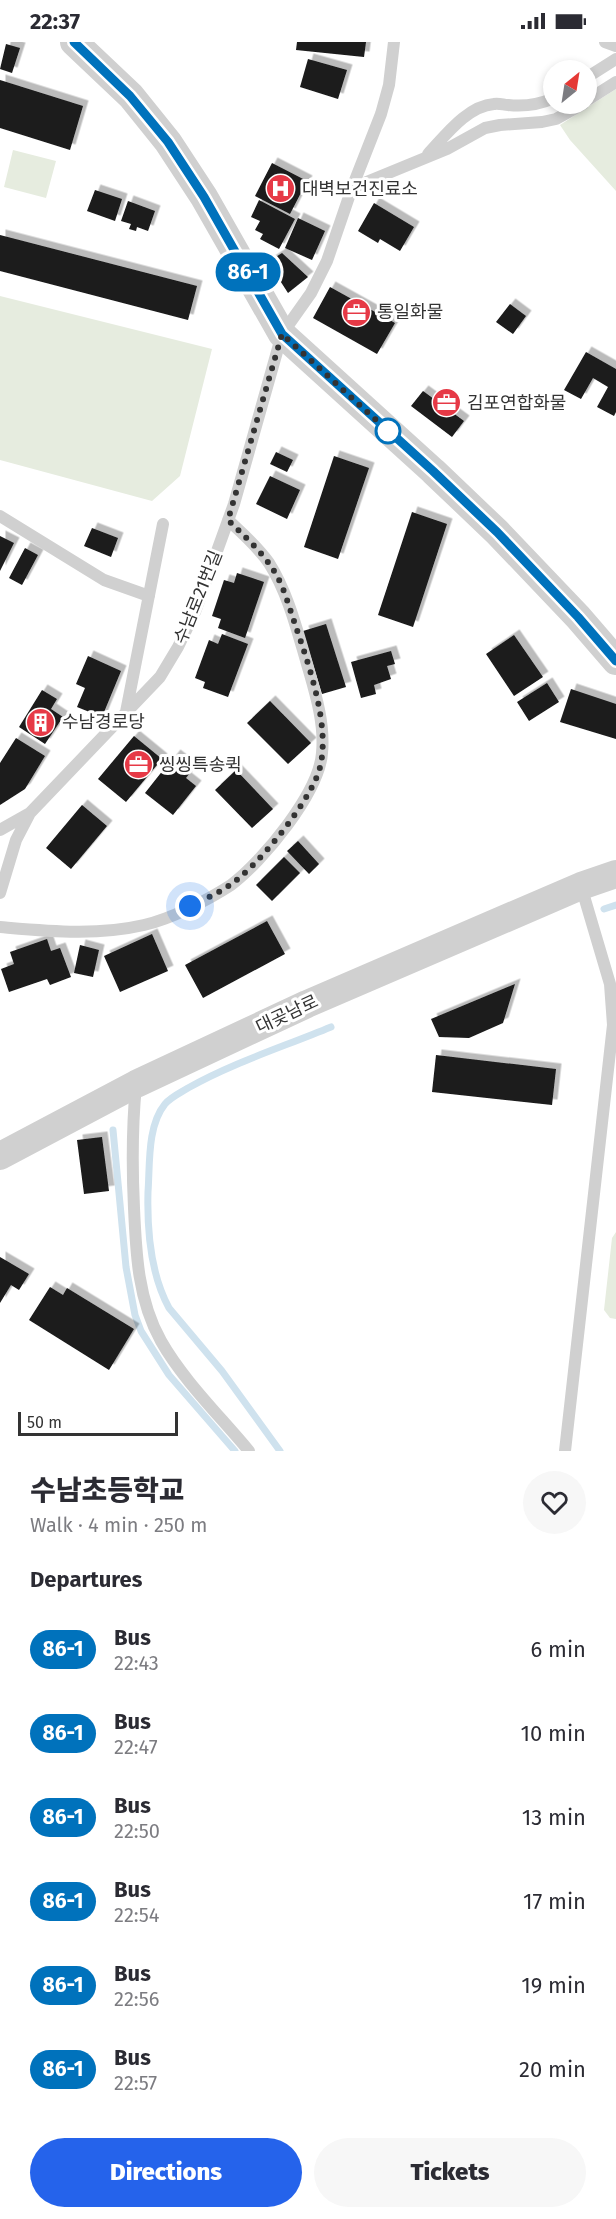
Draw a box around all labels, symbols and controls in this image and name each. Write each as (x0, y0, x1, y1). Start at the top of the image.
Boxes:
text: 22:37 (30, 8, 80, 35)
north arrow (543, 60, 597, 114)
map controls (543, 60, 597, 114)
hospital icon: 대벽보건진료소 (265, 173, 297, 205)
place label: 대벽보건진료소 (302, 178, 418, 200)
line badge: 86-1 (206, 252, 290, 292)
text: 86-1 (228, 259, 268, 285)
office icon: 통일화물 (340, 296, 372, 328)
place label: 통일화물 (377, 301, 443, 323)
office icon: 김포연합화물 (430, 387, 462, 419)
place label: 김포연합화물 (467, 392, 566, 414)
unlabelled marker (375, 418, 401, 444)
street label: 수남로21번길 (169, 547, 227, 647)
building icon: 수남경로당 (25, 706, 57, 738)
place label: 수남경로당 (62, 711, 145, 733)
office icon: 씽씽특송퀵 (122, 749, 154, 781)
place label: 씽씽특송퀵 (159, 754, 242, 776)
your location (175, 891, 205, 921)
street label: 대곶남로 (252, 990, 322, 1038)
scale bar (18, 1409, 178, 1436)
text: 50 m (27, 1413, 62, 1432)
button: heart (523, 1471, 586, 1534)
text: 수남초등학교 (30, 1474, 185, 1507)
text: Walk · 4 min · 250 m (30, 1513, 207, 1537)
text: Departures (30, 1566, 142, 1593)
text: Bus (114, 1624, 151, 1651)
text: 86-1 (43, 1636, 83, 1662)
text: 6 min (530, 1636, 586, 1663)
text: 22:43 (114, 1651, 159, 1675)
text: Bus (114, 1708, 151, 1735)
text: 86-1 (43, 1720, 83, 1746)
text: 10 min (520, 1720, 586, 1747)
text: 22:47 (114, 1735, 158, 1759)
text: Bus (114, 1792, 151, 1819)
text: 86-1 (43, 1804, 83, 1830)
text: 13 min (522, 1804, 586, 1831)
text: 22:50 (114, 1819, 160, 1843)
text: Bus (114, 1876, 151, 1903)
text: 86-1 (43, 1888, 83, 1914)
text: 17 min (523, 1888, 586, 1915)
text: 22:54 (114, 1903, 159, 1927)
text: Bus (114, 1960, 151, 1987)
text: 86-1 (43, 1972, 83, 1998)
text: 19 min (521, 1972, 586, 1999)
text: 22:56 (114, 1987, 159, 2011)
text: Bus (114, 2044, 151, 2071)
text: 86-1 (43, 2056, 83, 2082)
text: 20 min (519, 2056, 586, 2083)
text: 22:57 (114, 2071, 157, 2095)
button: Directions (30, 2138, 302, 2207)
button: Tickets (314, 2138, 586, 2207)

